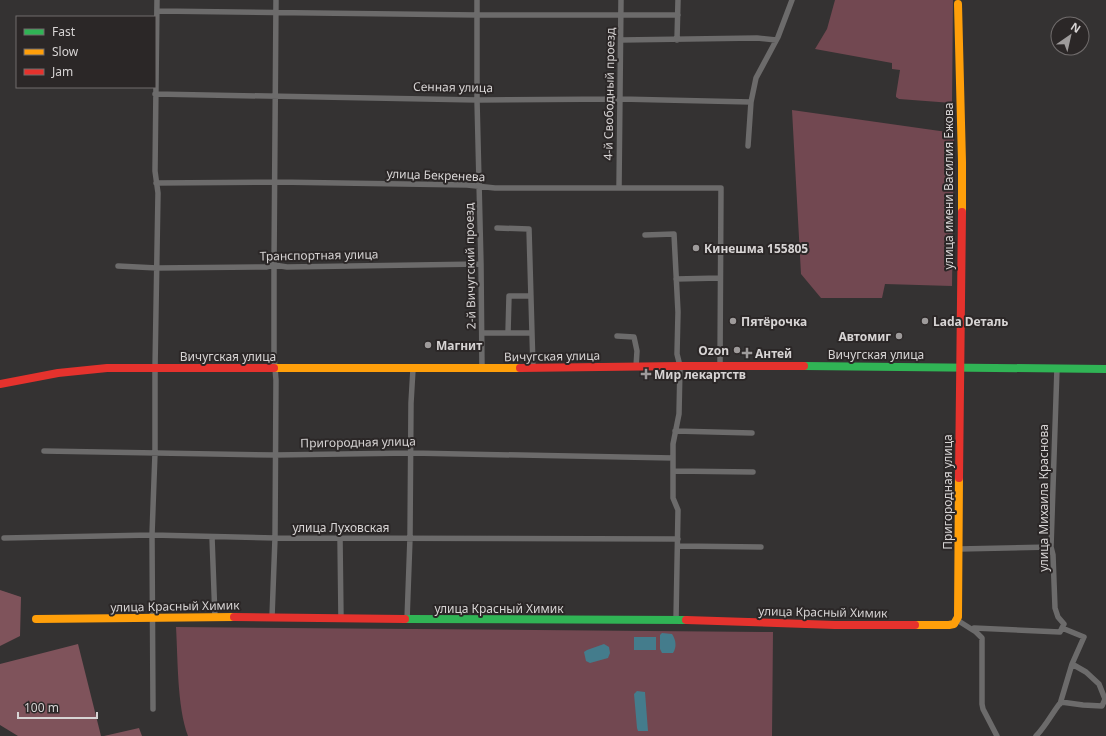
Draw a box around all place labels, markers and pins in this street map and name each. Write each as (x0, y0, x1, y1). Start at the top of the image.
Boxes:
place label: Кинешма 155805 (704, 240, 808, 257)
marker: Кинешма 155805 (691, 243, 701, 253)
place label: Пятёрочка (741, 313, 807, 330)
place label: Lada Dеталь (933, 313, 1008, 330)
marker: Пятёрочка (728, 316, 738, 326)
marker: Lada Dеталь (920, 316, 930, 326)
place label: Автомиг (838, 328, 891, 345)
marker: Автомиг (894, 331, 904, 341)
place label: Магнит (436, 337, 482, 354)
marker: Магнит (423, 340, 433, 350)
place label: Ozon (698, 342, 729, 359)
marker: Ozon (732, 345, 742, 355)
place label: Антей (755, 345, 792, 362)
marker: Антей (742, 348, 752, 358)
place label: Мир лекартств (654, 366, 746, 383)
marker: Мир лекартств (641, 369, 651, 379)

